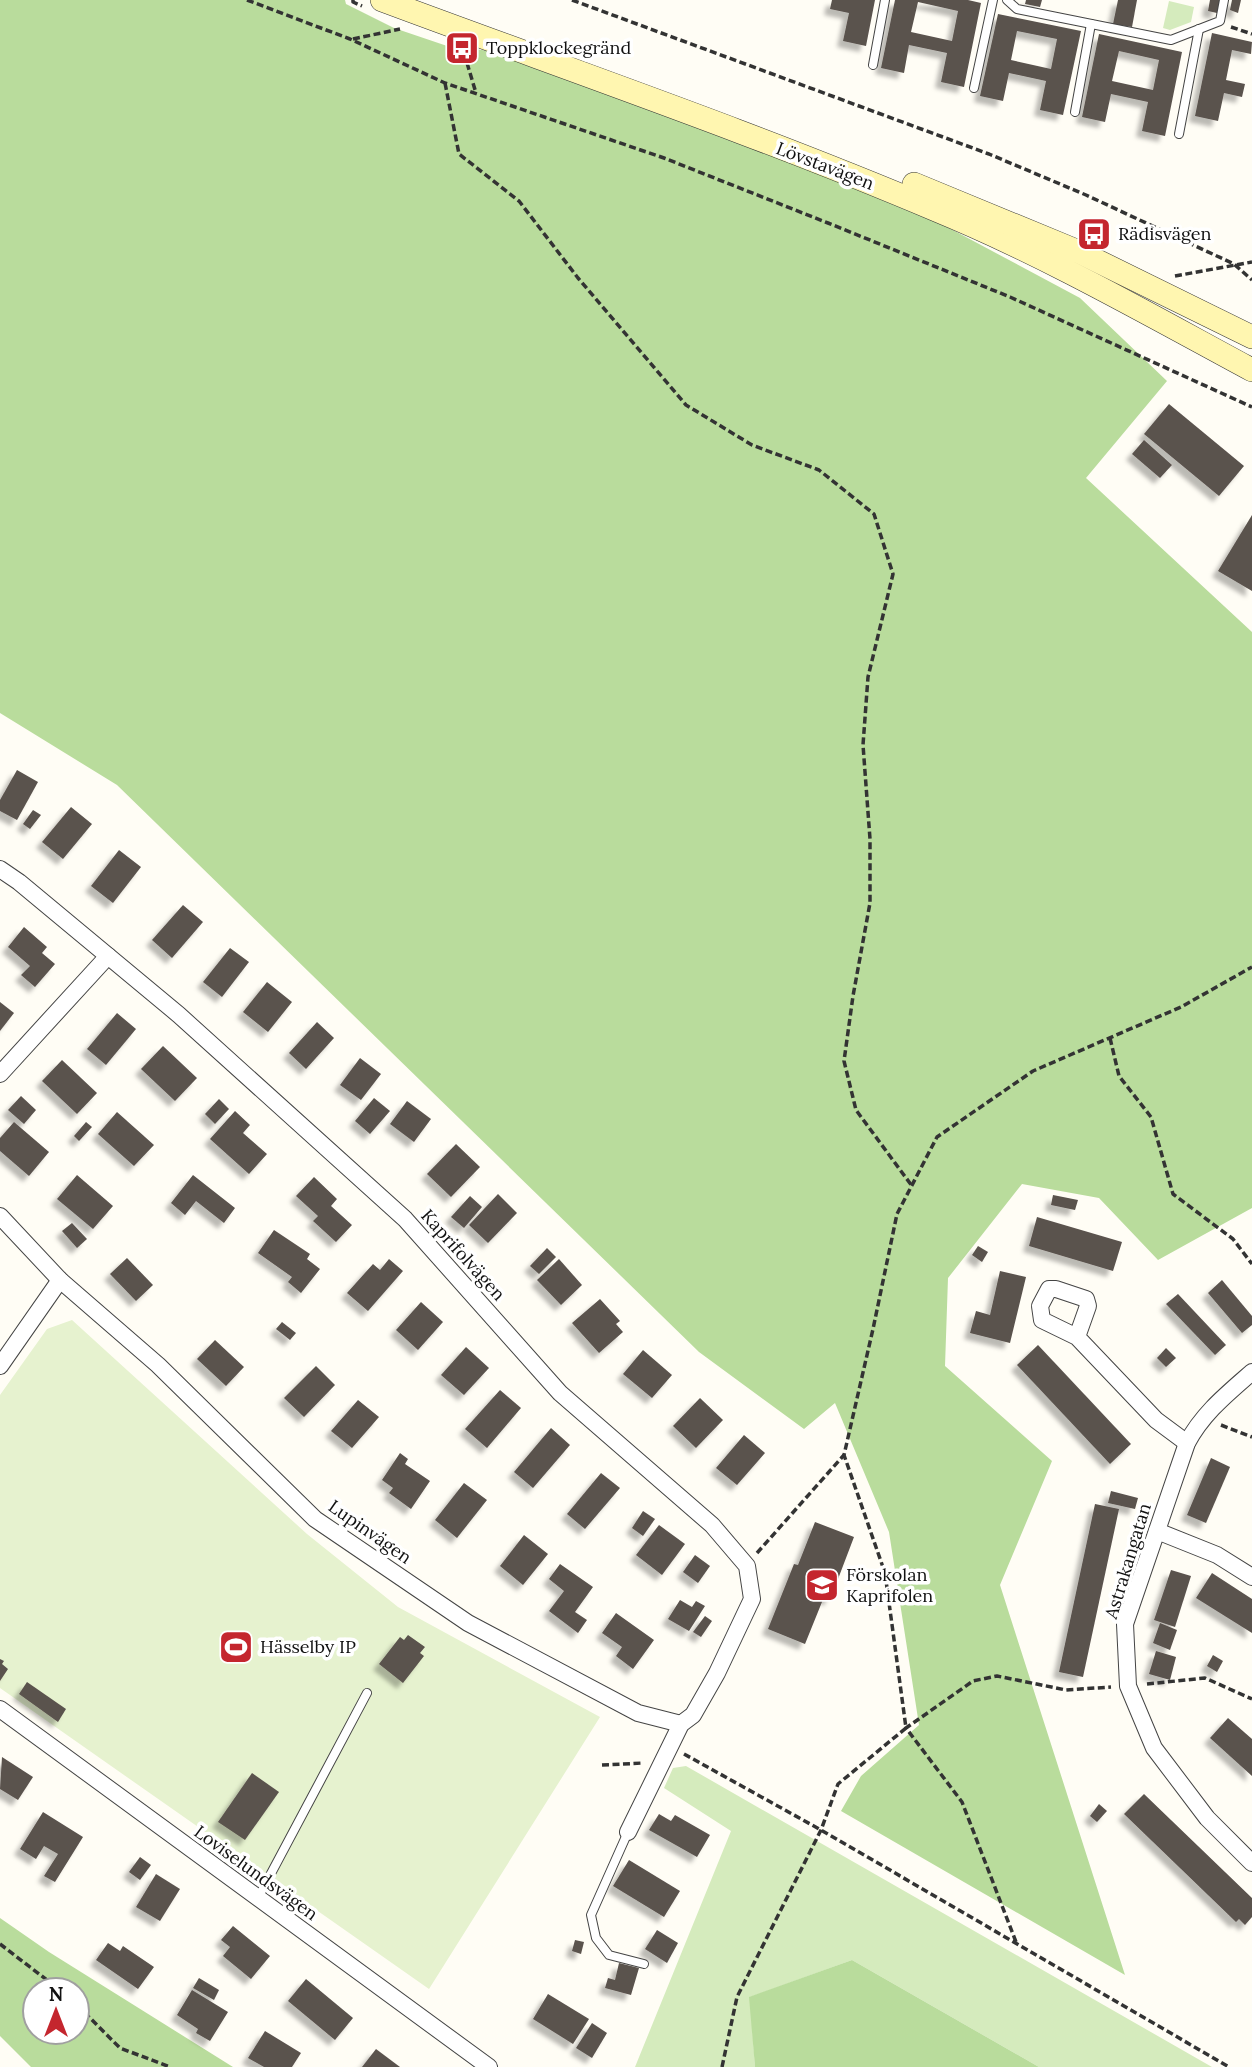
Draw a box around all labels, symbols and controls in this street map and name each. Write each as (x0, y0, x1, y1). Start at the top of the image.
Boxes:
bus stop icon: Toppklockegränd (443, 29, 481, 67)
place label: Toppklockegränd (486, 36, 631, 59)
street label: Lövstavägen (773, 136, 877, 195)
bus stop icon: Rädisvägen (1075, 215, 1113, 253)
place label: Rädisvägen (1118, 222, 1212, 245)
street label: Kaprifolvägen (416, 1204, 511, 1305)
street label: Lupinvägen (324, 1495, 416, 1569)
street label: Astrakangatan (1099, 1500, 1156, 1622)
place label: Förskolan Kaprifolen (846, 1563, 933, 1607)
school or university icon: Förskolan Kaprifolen (803, 1566, 841, 1604)
sports icon: Hässelby IP (217, 1628, 255, 1666)
place label: Hässelby IP (260, 1635, 356, 1658)
street label: Loviselundsvägen (190, 1820, 323, 1925)
north arrow (21, 1976, 91, 2046)
text: N (49, 1982, 64, 2006)

